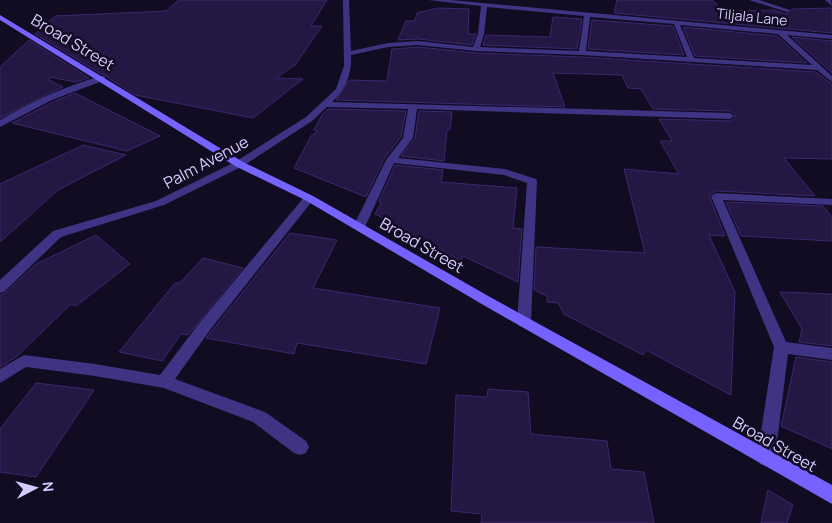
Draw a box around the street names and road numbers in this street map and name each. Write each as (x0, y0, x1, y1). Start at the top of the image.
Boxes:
street label: Tiljala Lane (716, 3, 789, 30)
street label: Broad Street (27, 9, 119, 75)
street label: Palm Avenue (160, 130, 252, 194)
street label: Broad Street (376, 212, 468, 278)
street label: Broad Street (729, 411, 821, 477)

